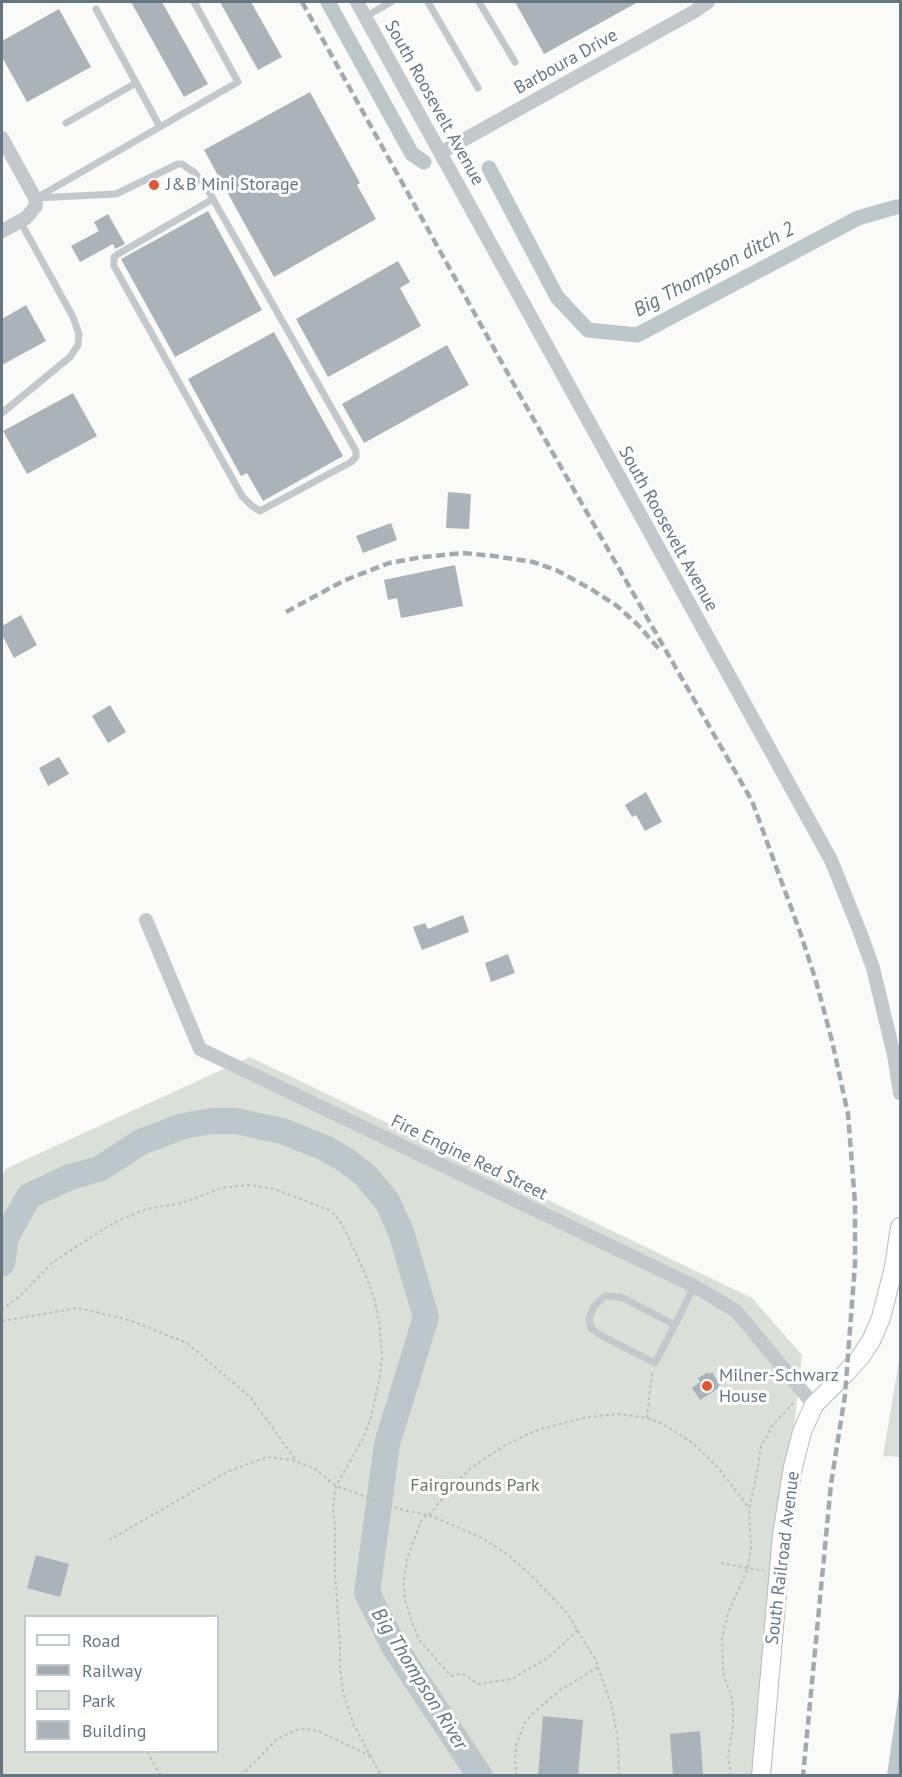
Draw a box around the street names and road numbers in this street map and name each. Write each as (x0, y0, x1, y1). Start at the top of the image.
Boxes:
street label: South Roosevelt Avenue (380, 17, 488, 189)
street label: Barboura Drive (511, 25, 621, 99)
street label: South Roosevelt Avenue (614, 443, 722, 615)
street label: Fire Engine Red Street (387, 1111, 551, 1205)
street label: South Railroad Avenue (762, 1470, 804, 1646)

